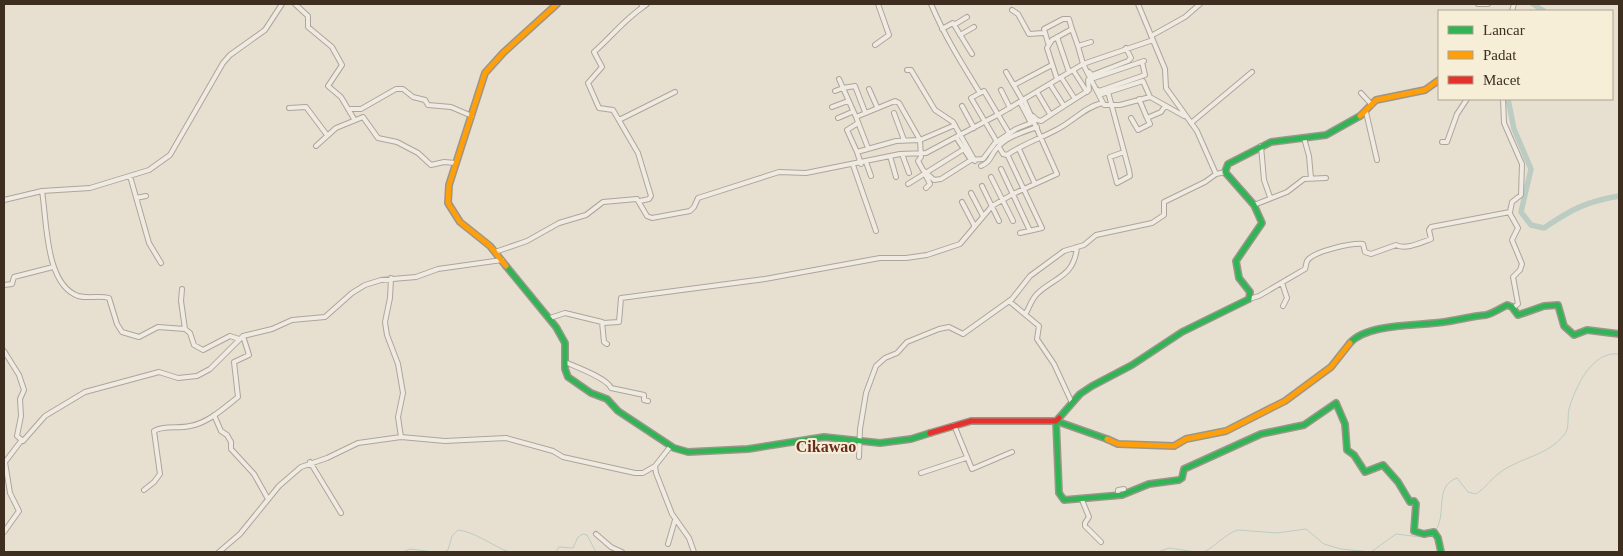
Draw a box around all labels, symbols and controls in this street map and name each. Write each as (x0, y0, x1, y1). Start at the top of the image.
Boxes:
legend (1438, 10, 1613, 100)
text: Lancar (1483, 22, 1525, 38)
text: Padat (1483, 47, 1517, 63)
text: Macet (1483, 72, 1521, 88)
district label: Cikawao (796, 438, 856, 455)

